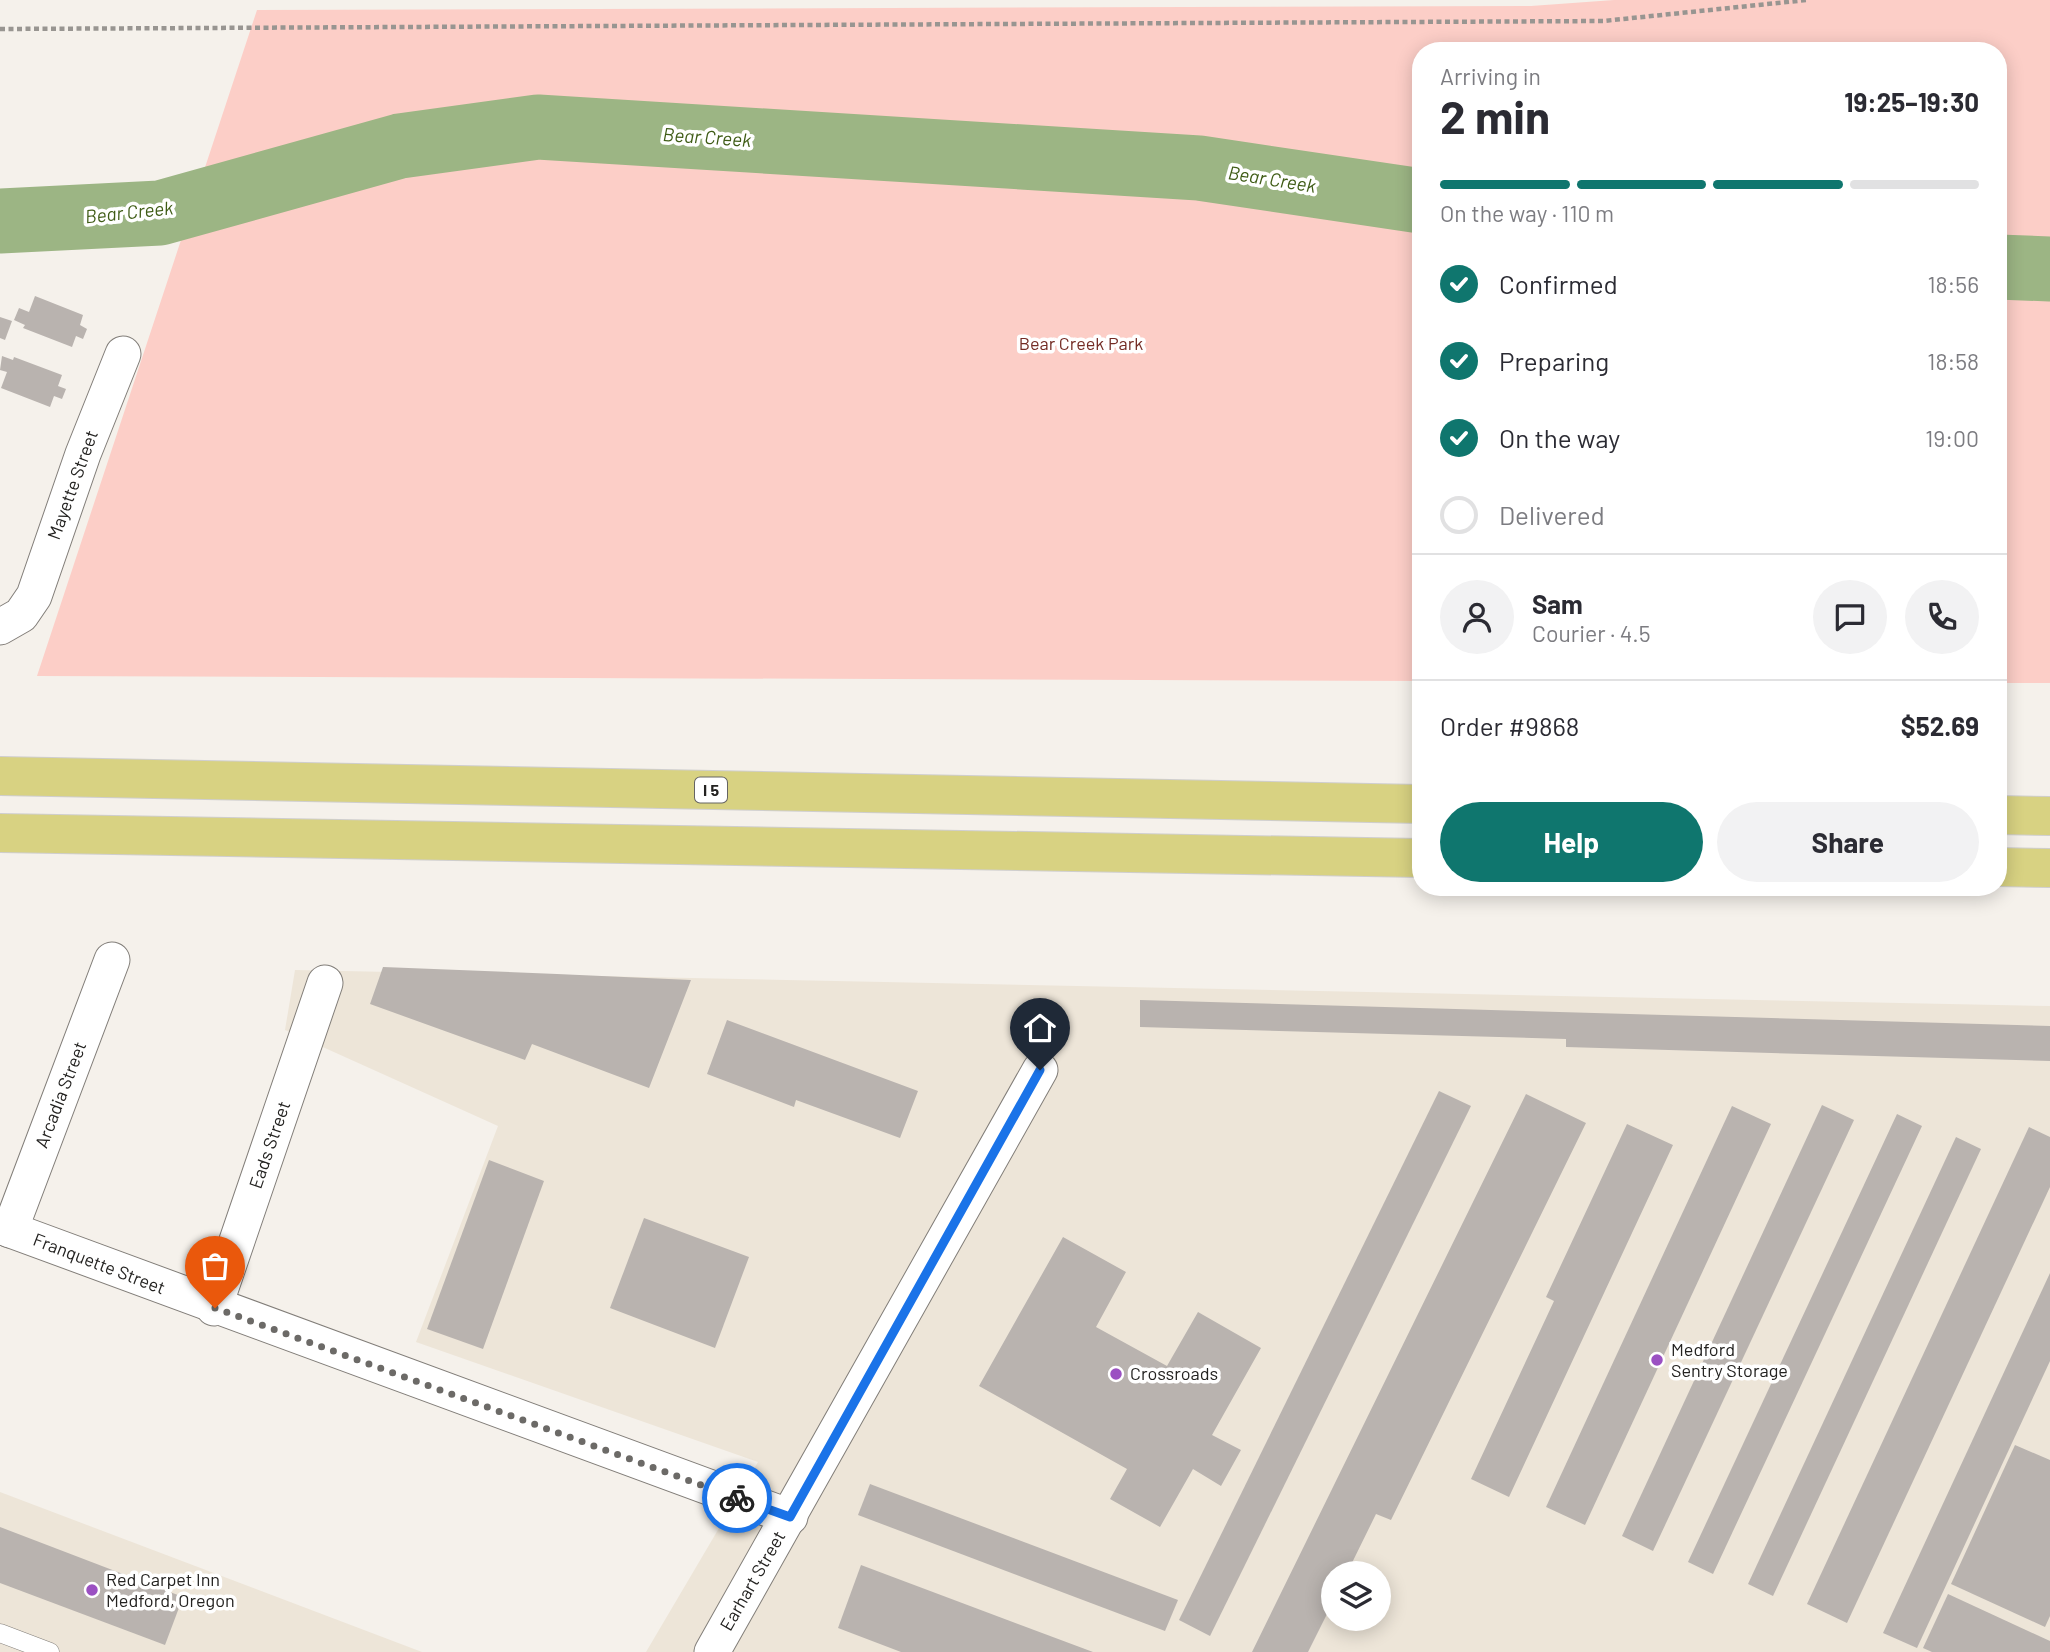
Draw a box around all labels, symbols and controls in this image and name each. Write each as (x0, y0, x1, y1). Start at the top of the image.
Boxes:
text: Arriving in (1440, 62, 1541, 90)
text: 19:25–19:30 (1844, 86, 1979, 117)
text: 2 min (1440, 88, 1550, 143)
water label: Bear Creek (662, 122, 753, 151)
water label: Bear Creek (1227, 160, 1318, 197)
water label: Bear Creek (84, 195, 175, 228)
text: On the way · 110 m (1440, 199, 1614, 227)
icon: check (1440, 265, 1478, 303)
text: Confirmed (1499, 268, 1618, 299)
text: 18:56 (1928, 270, 1979, 298)
park label: Bear Creek Park (1019, 332, 1143, 354)
icon: check (1440, 342, 1478, 380)
text: Preparing (1499, 345, 1609, 376)
text: 18:58 (1927, 347, 1979, 375)
icon: check (1440, 419, 1478, 457)
text: On the way (1499, 422, 1620, 453)
text: 19:00 (1925, 424, 1979, 452)
street label: Mayette Street (42, 427, 102, 542)
text: Delivered (1499, 499, 1605, 530)
button: person (1440, 580, 1514, 654)
button: chat (1813, 580, 1887, 654)
button: phone (1905, 580, 1979, 654)
text: Sam (1532, 588, 1583, 619)
text: Courier · 4.5 (1532, 619, 1651, 647)
text: Order #9868 (1440, 710, 1579, 741)
text: $52.69 (1901, 710, 1979, 741)
road number: I 5 (695, 778, 727, 803)
button: Help (1440, 802, 1703, 882)
button: Share (1717, 802, 1979, 882)
pin (1010, 998, 1070, 1070)
icon: home (1021, 1009, 1059, 1047)
street label: Arcadia Street (30, 1038, 90, 1151)
street label: Eads Street (244, 1098, 294, 1191)
street label: Franquette Street (30, 1228, 168, 1298)
pin (185, 1236, 245, 1308)
icon: bag (196, 1247, 234, 1285)
place label: Medford Sentry Storage (1671, 1338, 1788, 1381)
marker: Medford Sentry Storage (1649, 1352, 1665, 1368)
place label: Crossroads (1130, 1362, 1218, 1384)
marker: Crossroads (1108, 1366, 1124, 1382)
courier (702, 1463, 772, 1533)
icon: bike (718, 1479, 756, 1517)
street label: Earhart Street (715, 1527, 790, 1634)
map controls (1321, 1561, 1391, 1631)
button: layers (1321, 1561, 1391, 1631)
place label: Red Carpet Inn Medford, Oregon (106, 1568, 235, 1611)
marker: Red Carpet Inn Medford, Oregon (84, 1582, 100, 1598)

